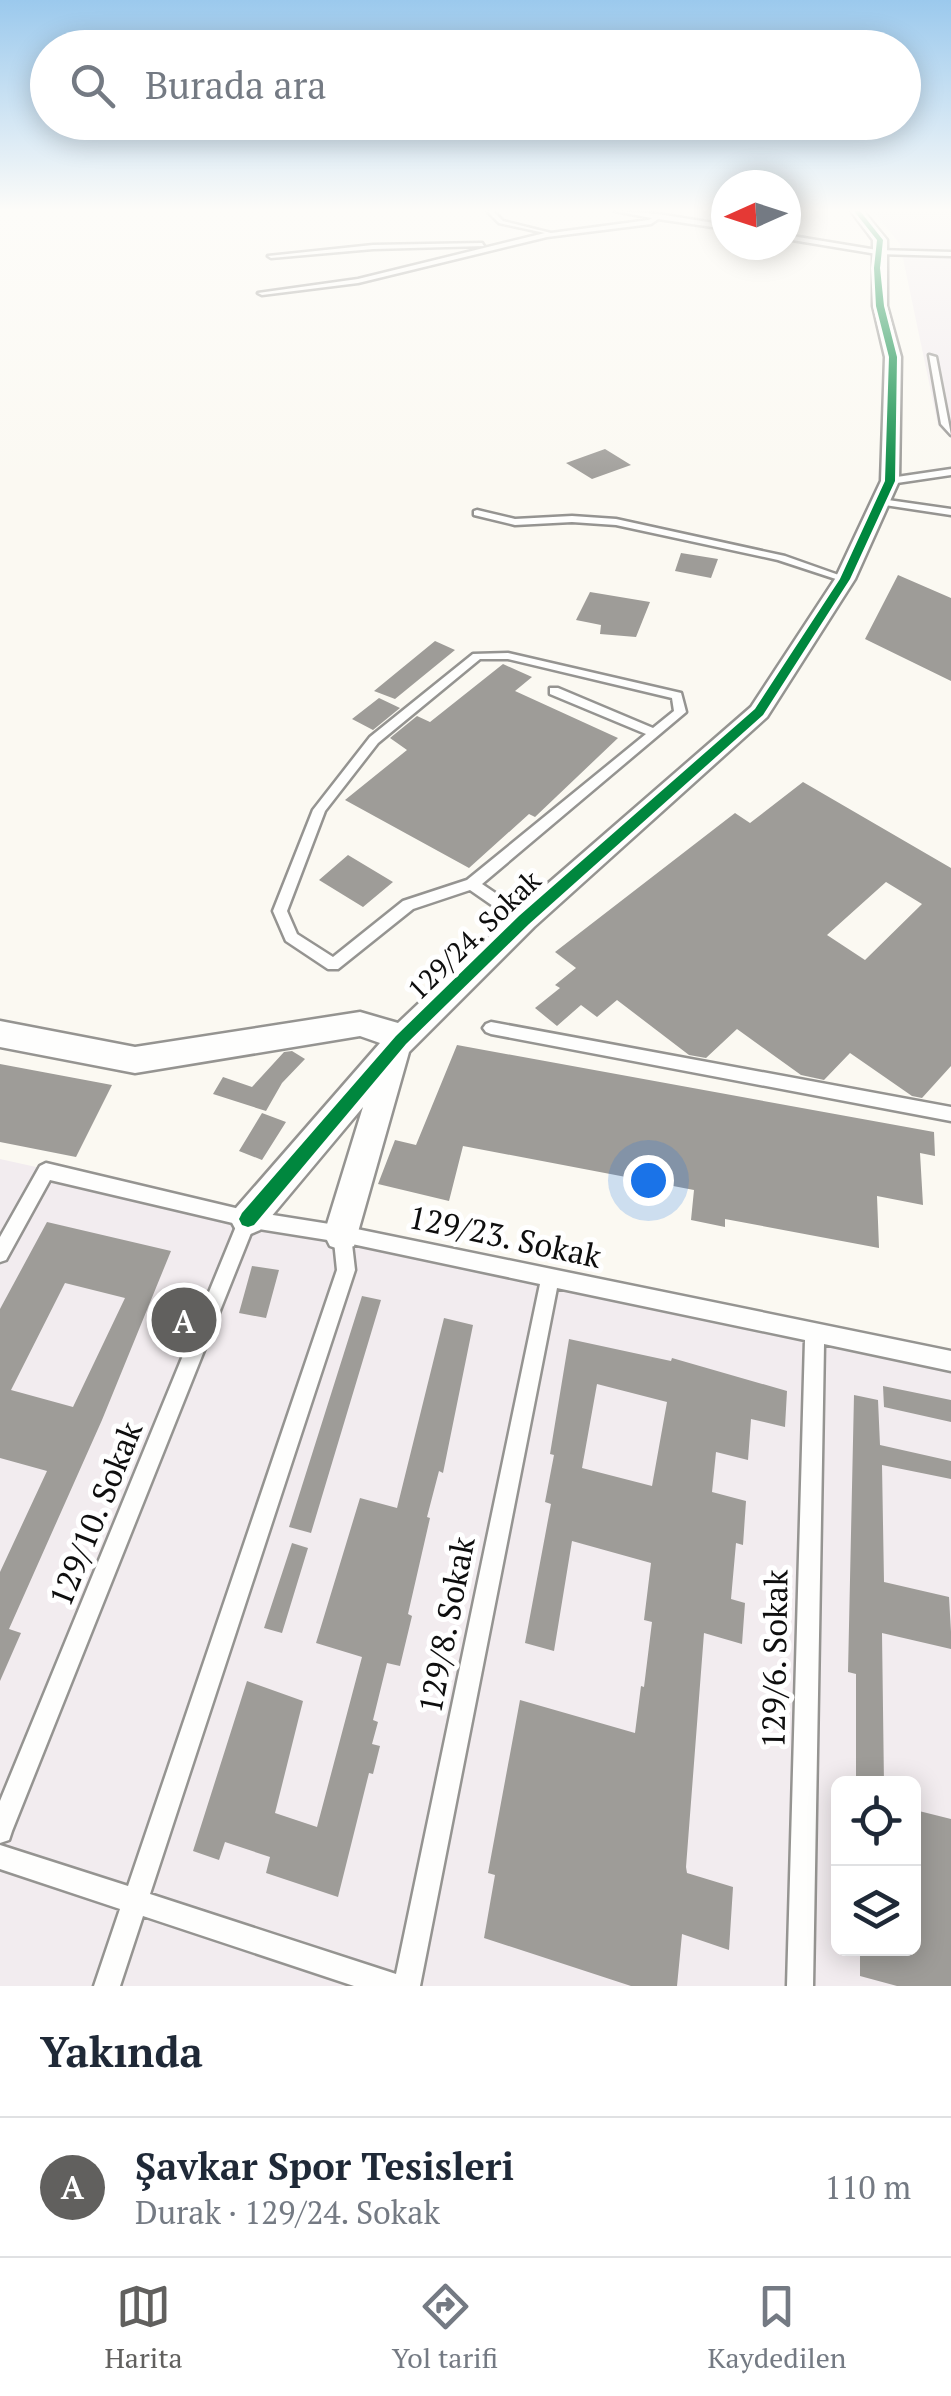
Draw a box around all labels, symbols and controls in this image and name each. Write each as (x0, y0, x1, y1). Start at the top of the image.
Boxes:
search box (30, 30, 921, 140)
icon: search (65, 58, 120, 113)
text: Burada ara (145, 60, 326, 110)
north arrow (711, 170, 801, 260)
street label: 129/24. Sokak (399, 861, 549, 1007)
your location (623, 1155, 674, 1206)
street label: 129/23. Sokak (405, 1195, 606, 1277)
pin: A (152, 1282, 216, 1358)
street label: 129/10. Sokak (39, 1415, 151, 1612)
street label: 129/8. Sokak (408, 1533, 484, 1717)
street label: 129/6. Sokak (751, 1569, 797, 1749)
map controls (831, 1776, 921, 1956)
button: locate (831, 1776, 921, 1866)
button: layers (831, 1866, 921, 1956)
text: Yakında (40, 2023, 203, 2079)
text: Şavkar Spor Tesisleri (135, 2141, 514, 2191)
text: A (61, 2166, 84, 2208)
text: 110 m (824, 2166, 911, 2208)
text: Durak · 129/24. Sokak (135, 2191, 440, 2233)
tab: Harita (104, 2279, 183, 2376)
tab: Yol tarifi (392, 2279, 498, 2376)
tab: Kaydedilen (707, 2279, 846, 2376)

